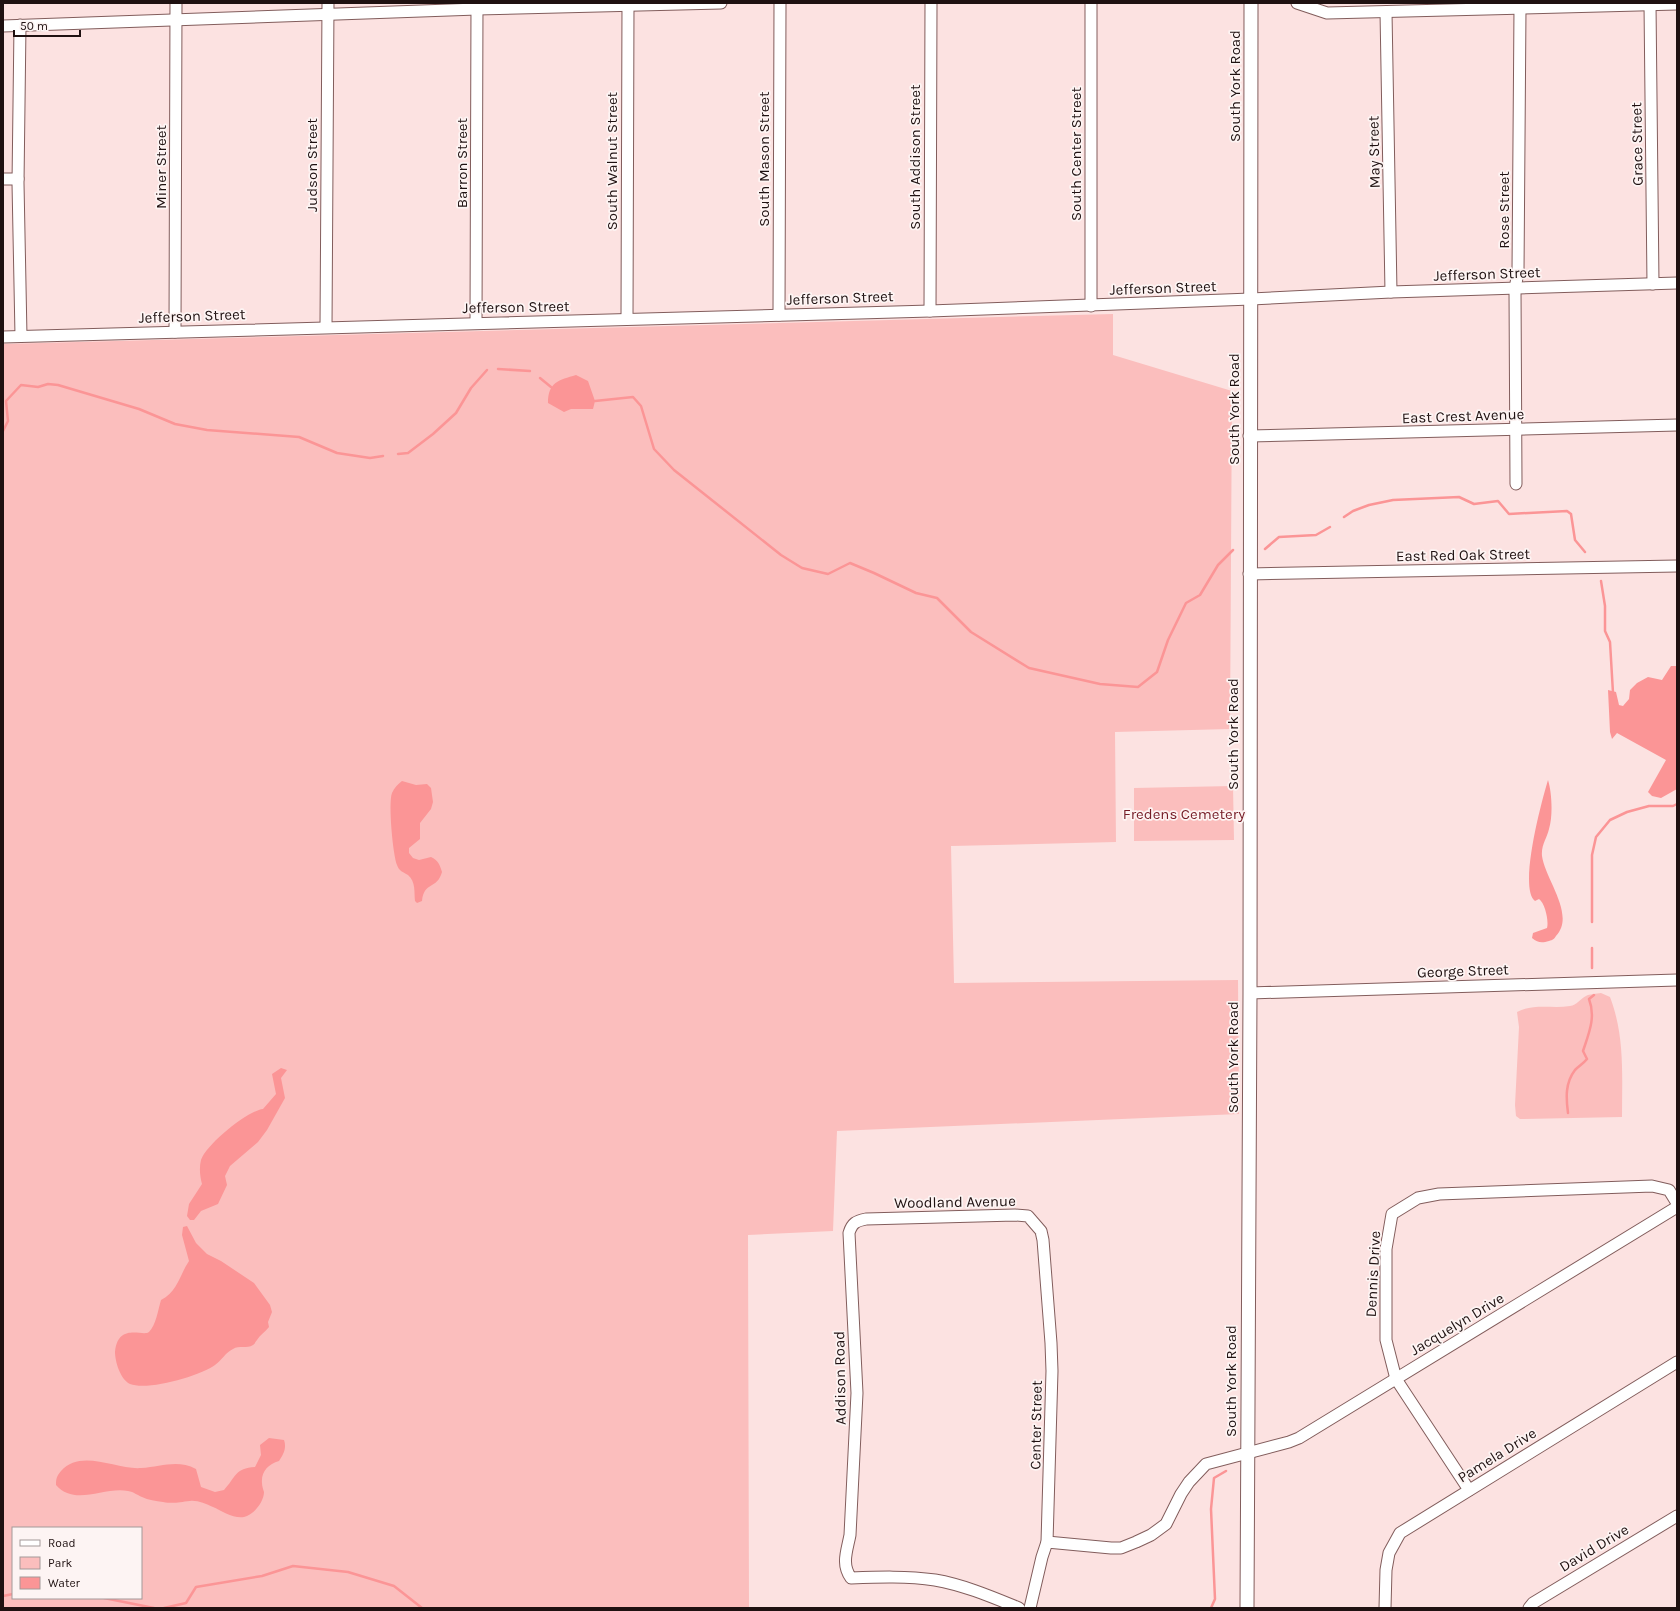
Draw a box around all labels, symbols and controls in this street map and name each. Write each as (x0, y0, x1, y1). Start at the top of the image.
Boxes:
scale bar (14, 12, 80, 38)
text: 50 m (20, 19, 48, 33)
street label: South York Road (1226, 30, 1244, 142)
street label: South Addison Street (906, 84, 924, 230)
street label: South Center Street (1067, 87, 1085, 221)
street label: South Walnut Street (603, 91, 621, 230)
street label: South Mason Street (755, 91, 773, 227)
street label: Grace Street (1627, 102, 1647, 186)
street label: May Street (1364, 115, 1384, 188)
street label: Barron Street (453, 117, 471, 208)
street label: Judson Street (303, 118, 321, 212)
street label: Miner Street (152, 125, 170, 209)
street label: Rose Street (1495, 171, 1513, 249)
street label: Jefferson Street (1433, 263, 1541, 285)
street label: Jefferson Street (1109, 277, 1217, 299)
street label: Jefferson Street (786, 287, 894, 309)
street label: Jefferson Street (462, 297, 570, 317)
street label: Jefferson Street (138, 305, 246, 327)
street label: South York Road (1225, 353, 1243, 465)
street label: East Crest Avenue (1401, 405, 1525, 427)
street label: East Red Oak Street (1396, 545, 1531, 565)
street label: South York Road (1224, 678, 1242, 790)
park label: Fredens Cemetery (1123, 805, 1245, 823)
street label: George Street (1417, 960, 1509, 982)
street label: South York Road (1224, 1001, 1242, 1113)
street label: Woodland Avenue (894, 1192, 1016, 1212)
street label: Dennis Drive (1362, 1230, 1384, 1318)
street label: Jacquelyn Drive (1407, 1289, 1507, 1359)
street label: South York Road (1222, 1325, 1240, 1437)
street label: Addison Road (830, 1331, 850, 1425)
street label: Center Street (1026, 1380, 1046, 1470)
street label: Pamela Drive (1454, 1424, 1540, 1486)
street label: David Drive (1556, 1520, 1632, 1576)
legend (12, 1527, 142, 1599)
text: Road (48, 1536, 76, 1550)
text: Park (48, 1556, 73, 1570)
text: Water (48, 1576, 81, 1590)

